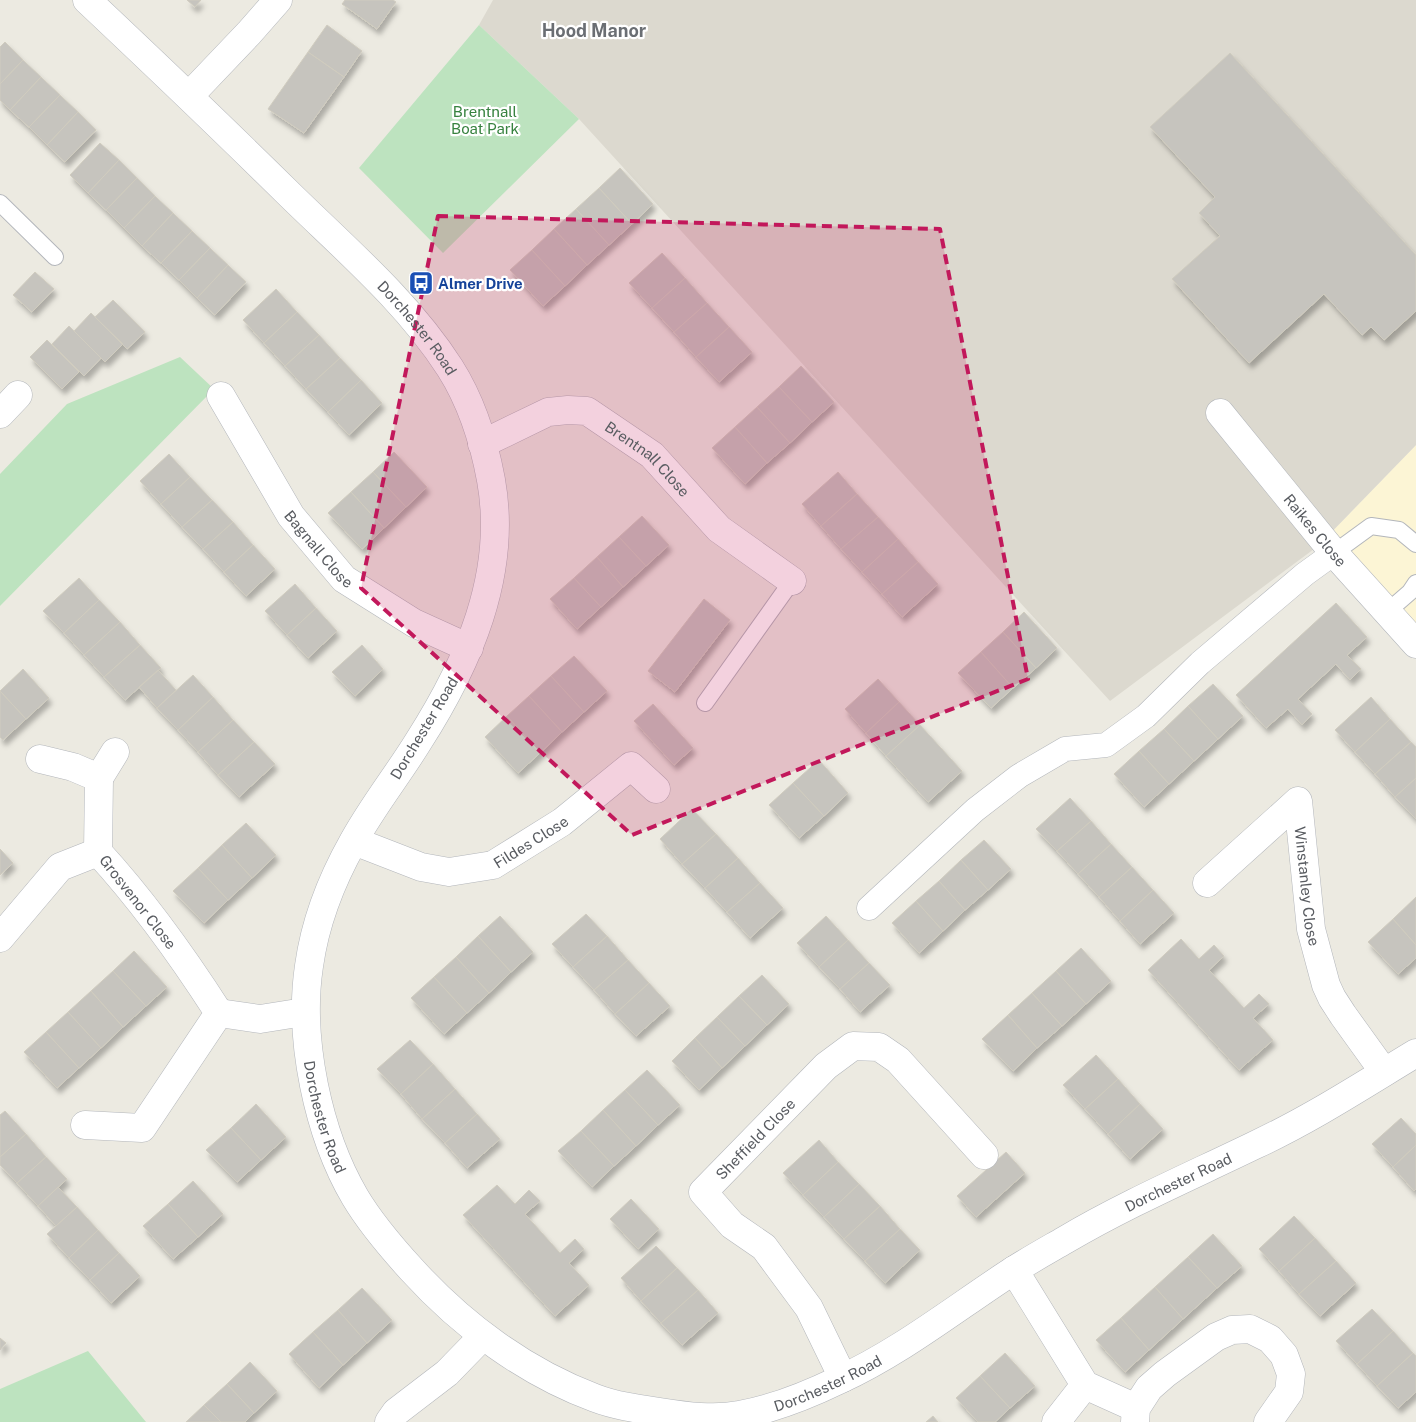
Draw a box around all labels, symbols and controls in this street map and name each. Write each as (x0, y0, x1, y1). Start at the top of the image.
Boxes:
district label: Hood Manor (542, 20, 647, 41)
park label: Brentnall Boat Park (451, 103, 519, 137)
bus stop icon: Almer Drive (408, 270, 434, 296)
place label: Almer Drive (438, 275, 523, 292)
street label: Dorchester Road (375, 277, 461, 378)
street label: Brentnall Close (602, 417, 694, 500)
street label: Raikes Close (1281, 490, 1350, 570)
street label: Bagnall Close (281, 507, 356, 591)
street label: Dorchester Road (387, 674, 461, 782)
street label: Fildes Close (490, 812, 571, 871)
street label: Winstanley Close (1292, 825, 1324, 948)
street label: Grosvenor Close (96, 852, 180, 952)
street label: Dorchester Road (301, 1059, 350, 1176)
street label: Sheffield Close (712, 1095, 798, 1183)
street label: Dorchester Road (1122, 1149, 1234, 1215)
street label: Dorchester Road (772, 1351, 884, 1415)

